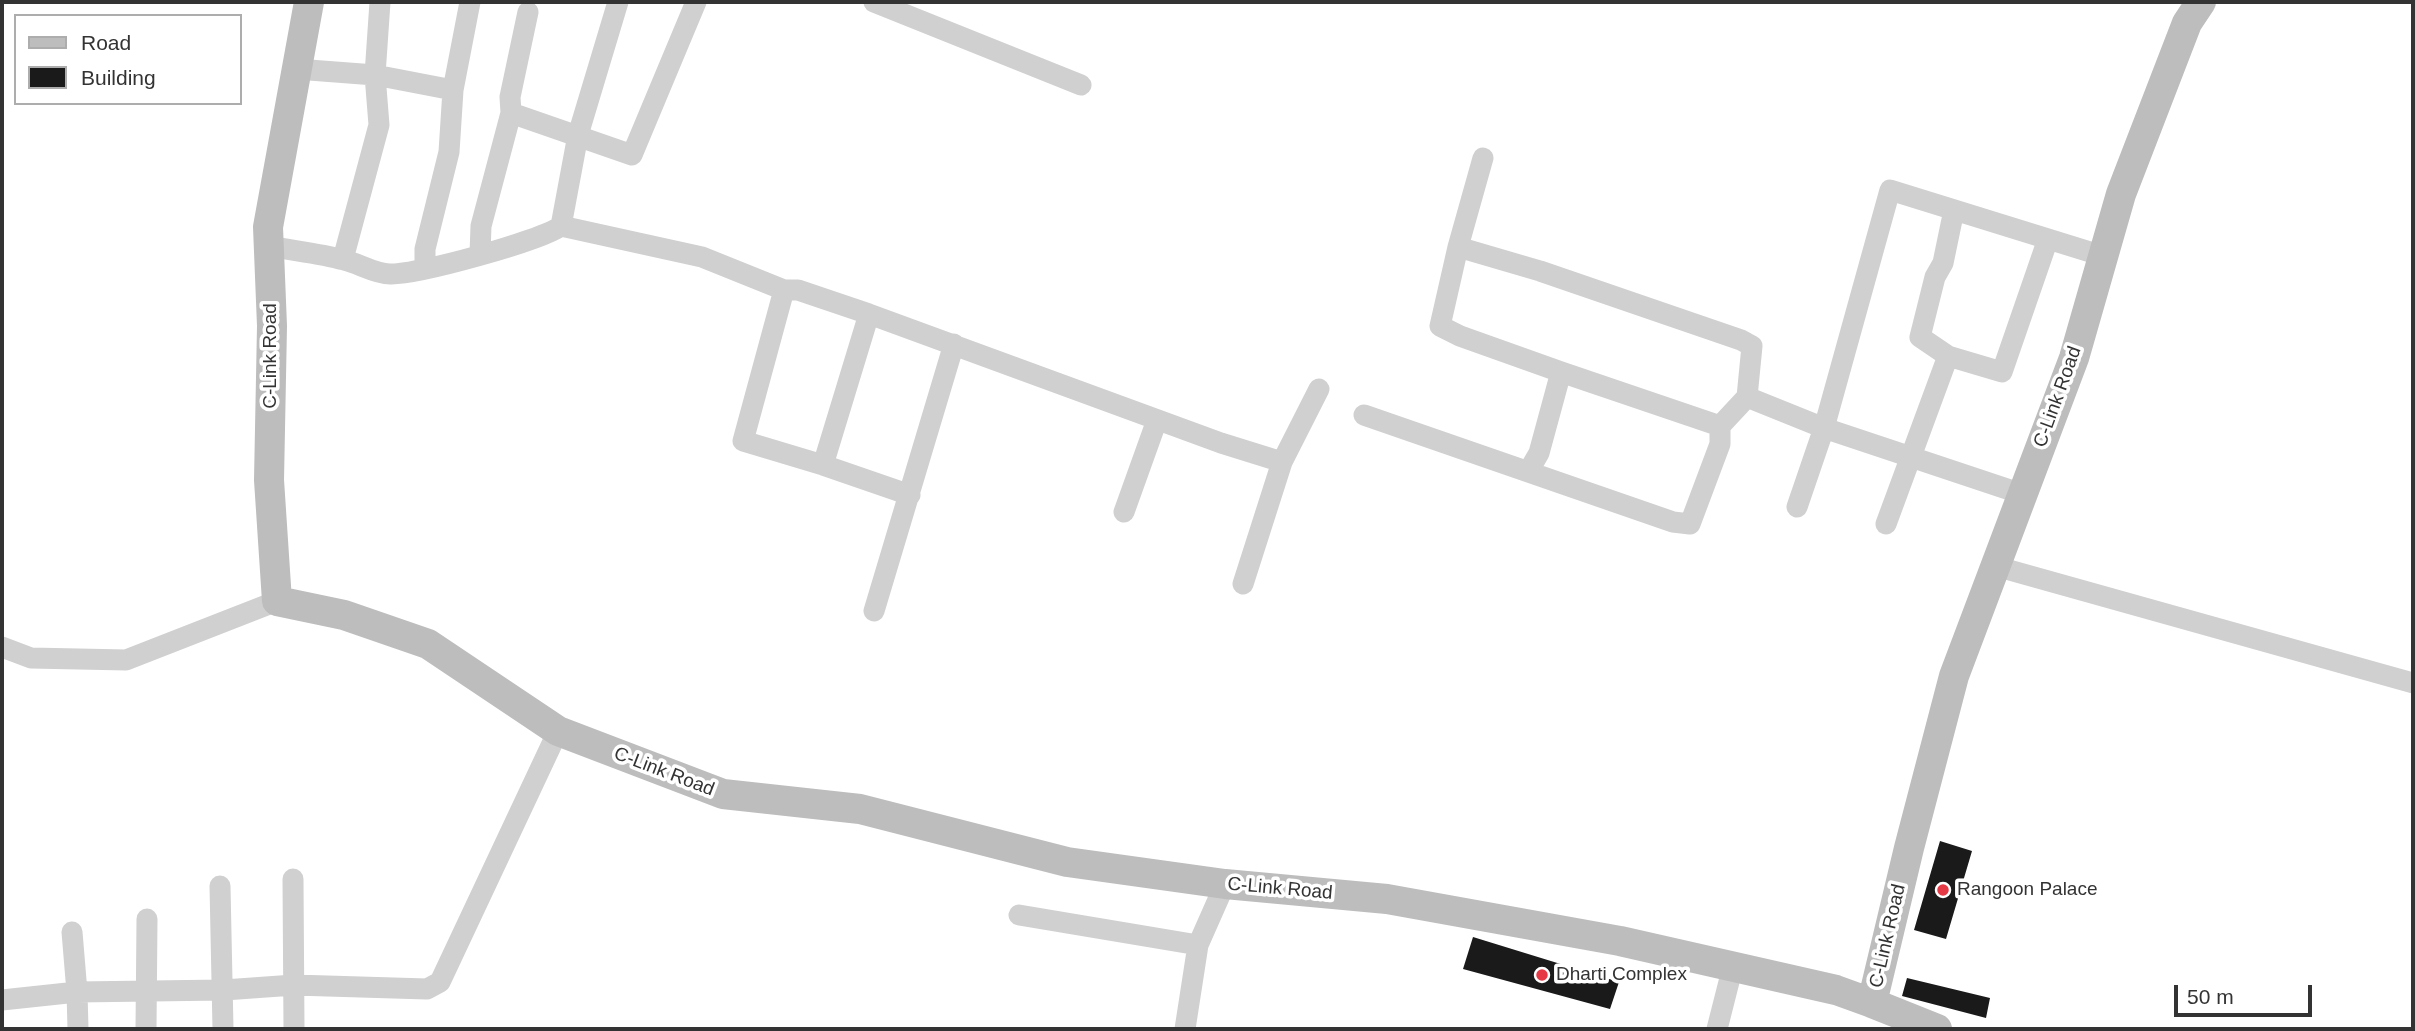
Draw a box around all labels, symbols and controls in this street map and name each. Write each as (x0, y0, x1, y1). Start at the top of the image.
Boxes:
legend (14, 14, 242, 105)
text: Road (81, 31, 131, 54)
text: Building (81, 66, 156, 89)
street label: C-Link Road (260, 303, 282, 409)
street label: C-Link Road (2029, 343, 2087, 451)
street label: C-Link Road (611, 742, 717, 802)
street label: C-Link Road (1226, 873, 1334, 905)
place label: Rangoon Palace (1957, 879, 2097, 901)
street label: C-Link Road (1865, 882, 1911, 990)
marker: Rangoon Palace (1935, 882, 1951, 898)
place label: Dharti Complex (1556, 964, 1687, 986)
marker: Dharti Complex (1534, 967, 1550, 983)
scale bar (2177, 972, 2315, 1016)
text: 50 m (2187, 985, 2234, 1008)

